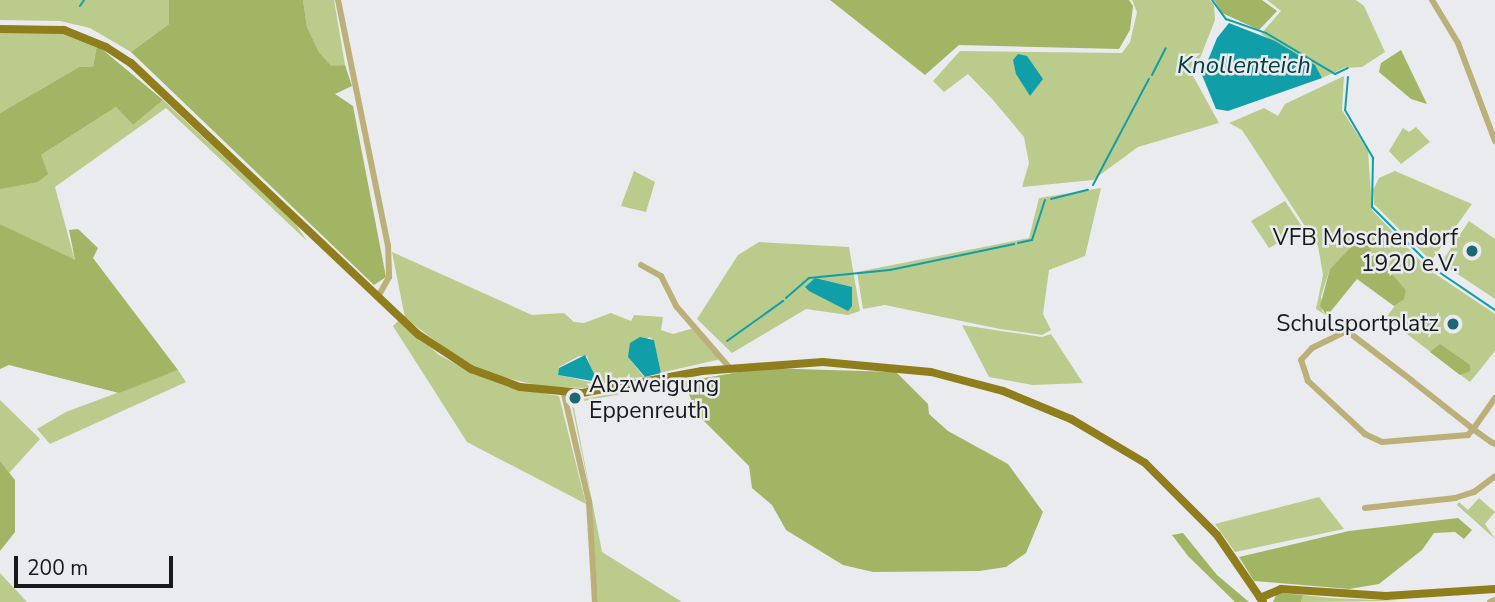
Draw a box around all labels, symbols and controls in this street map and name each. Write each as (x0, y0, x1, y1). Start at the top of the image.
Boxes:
water label: Knollenteich (1177, 52, 1311, 80)
place label: VFB Moschendorf 1920 e.V. (1273, 224, 1458, 278)
marker: VFB Moschendorf 1920 e.V. (1464, 243, 1480, 259)
place label: Schulsportplatz (1276, 310, 1439, 338)
marker: Schulsportplatz (1445, 316, 1461, 332)
place label: Abzweigung Eppenreuth (589, 371, 719, 425)
marker: Abzweigung Eppenreuth (567, 390, 583, 406)
scale bar (18, 542, 177, 586)
text: 200 m (27, 554, 88, 582)

